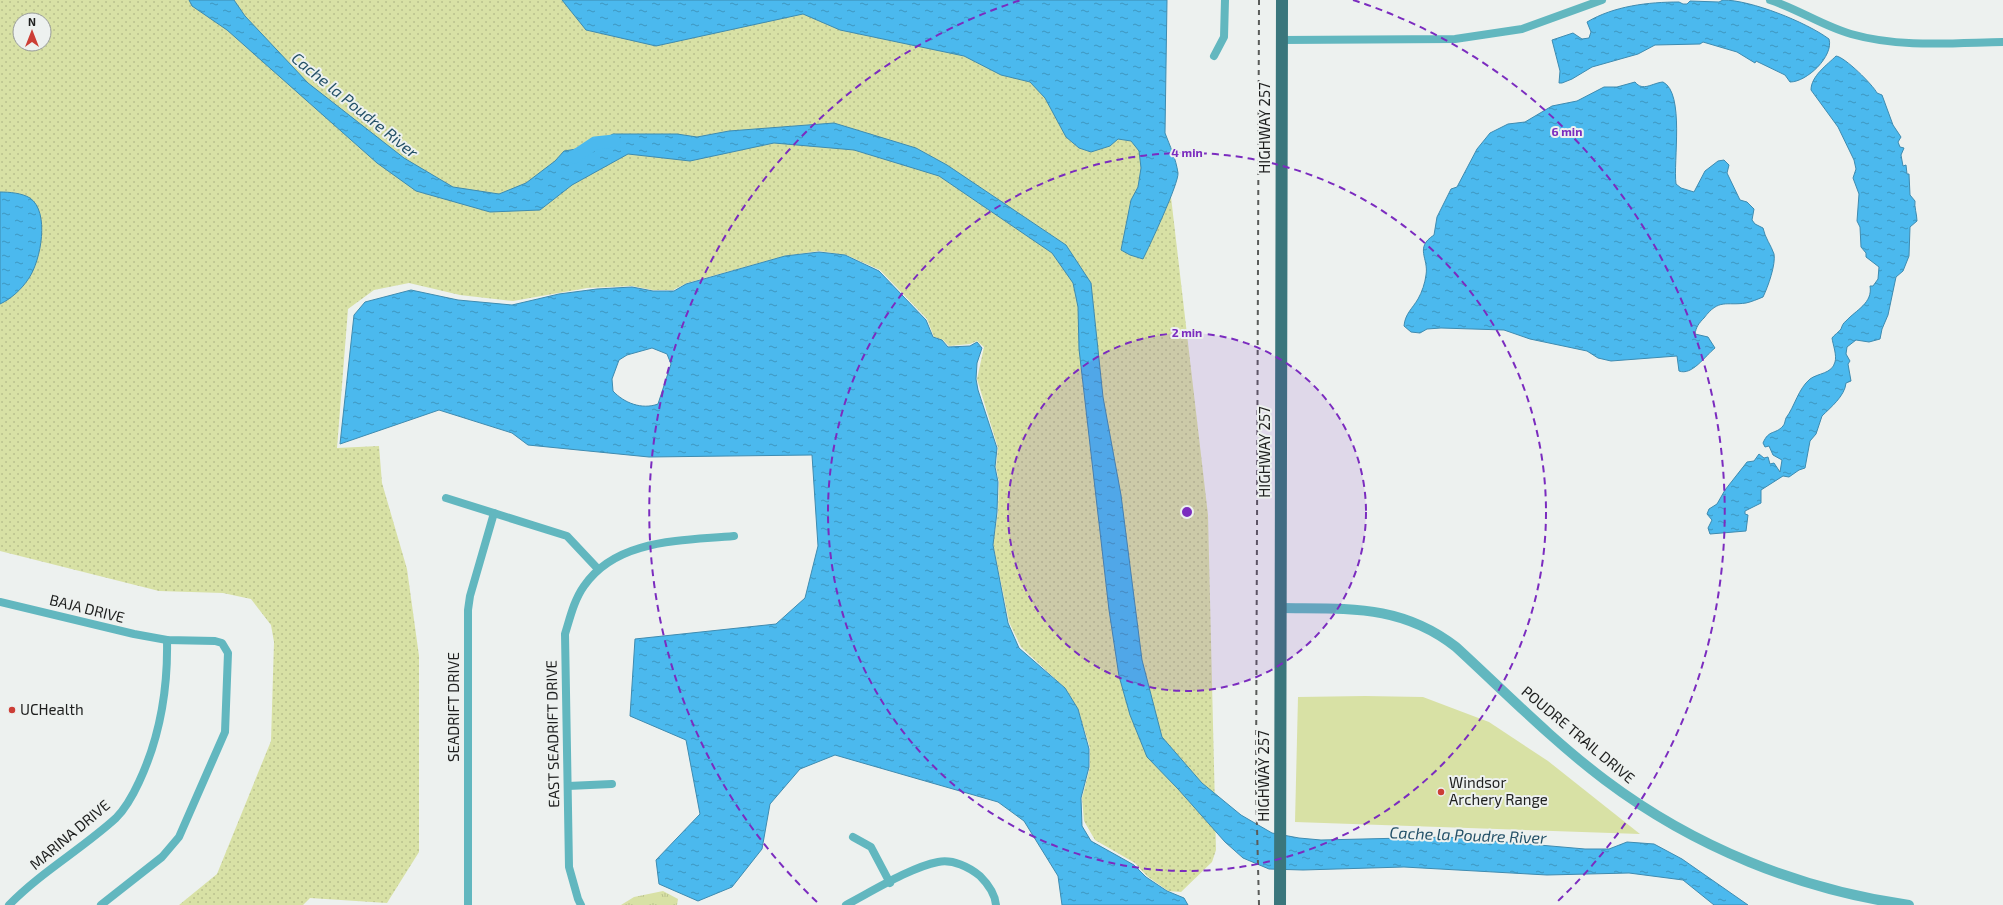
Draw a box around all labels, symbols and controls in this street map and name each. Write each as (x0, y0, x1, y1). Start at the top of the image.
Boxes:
north arrow (12, 12, 52, 52)
text: N (28, 15, 36, 28)
water label: Cache la Poudre River (288, 48, 423, 162)
street label: HIGHWAY 257 (1255, 82, 1273, 174)
text: 6 min (1552, 124, 1582, 138)
text: 4 min (1171, 145, 1203, 159)
text: 2 min (1172, 325, 1202, 339)
street label: HIGHWAY 257 (1255, 406, 1273, 498)
centre of rings (1180, 505, 1194, 519)
street label: BAJA DRIVE (48, 590, 127, 626)
street label: SEADRIFT DRIVE (444, 652, 462, 762)
street label: EAST SEADRIFT DRIVE (542, 660, 562, 808)
street label: POUDRE TRAIL DRIVE (1518, 682, 1639, 787)
place label: UCHealth (20, 700, 84, 718)
marker: UCHealth (7, 705, 17, 715)
street label: HIGHWAY 257 (1254, 730, 1272, 822)
place label: Windsor Archery Range (1449, 773, 1548, 808)
marker: Windsor Archery Range (1436, 787, 1446, 797)
street label: MARINA DRIVE (26, 795, 113, 873)
water label: Cache la Poudre River (1389, 822, 1547, 847)

